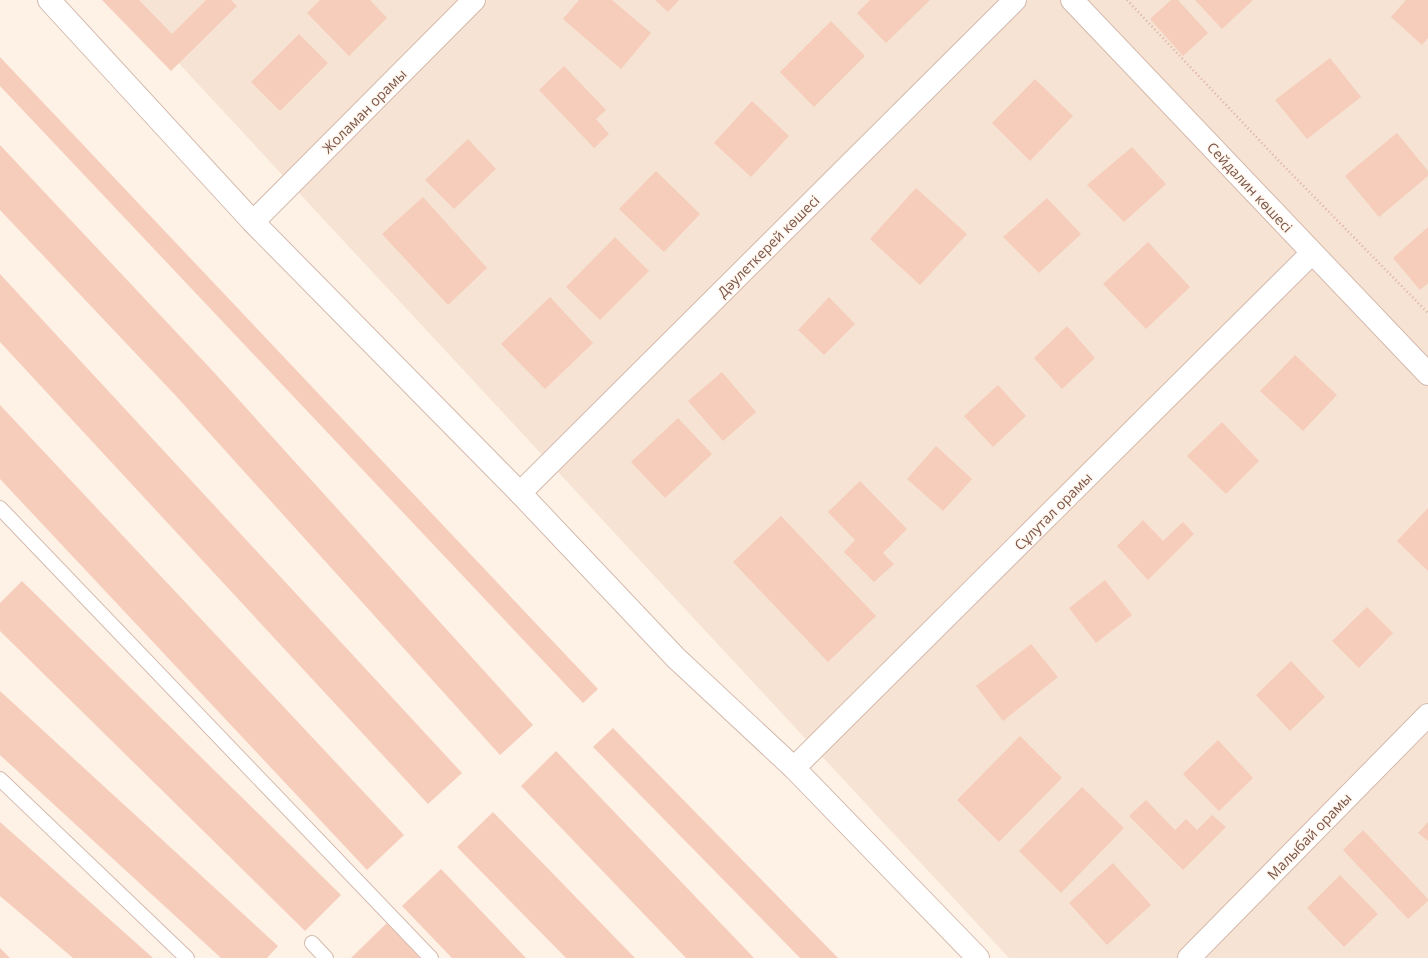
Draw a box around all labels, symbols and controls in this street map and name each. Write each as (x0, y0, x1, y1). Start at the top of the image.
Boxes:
street label: Жоламан орамы (318, 65, 410, 157)
street label: Сейдалин көшесі (1203, 138, 1297, 236)
street label: Дәулеткерей көшесі (713, 191, 823, 301)
street label: Сұлутал орамы (1010, 468, 1096, 554)
street label: Малыбай орамы (1263, 789, 1355, 883)

